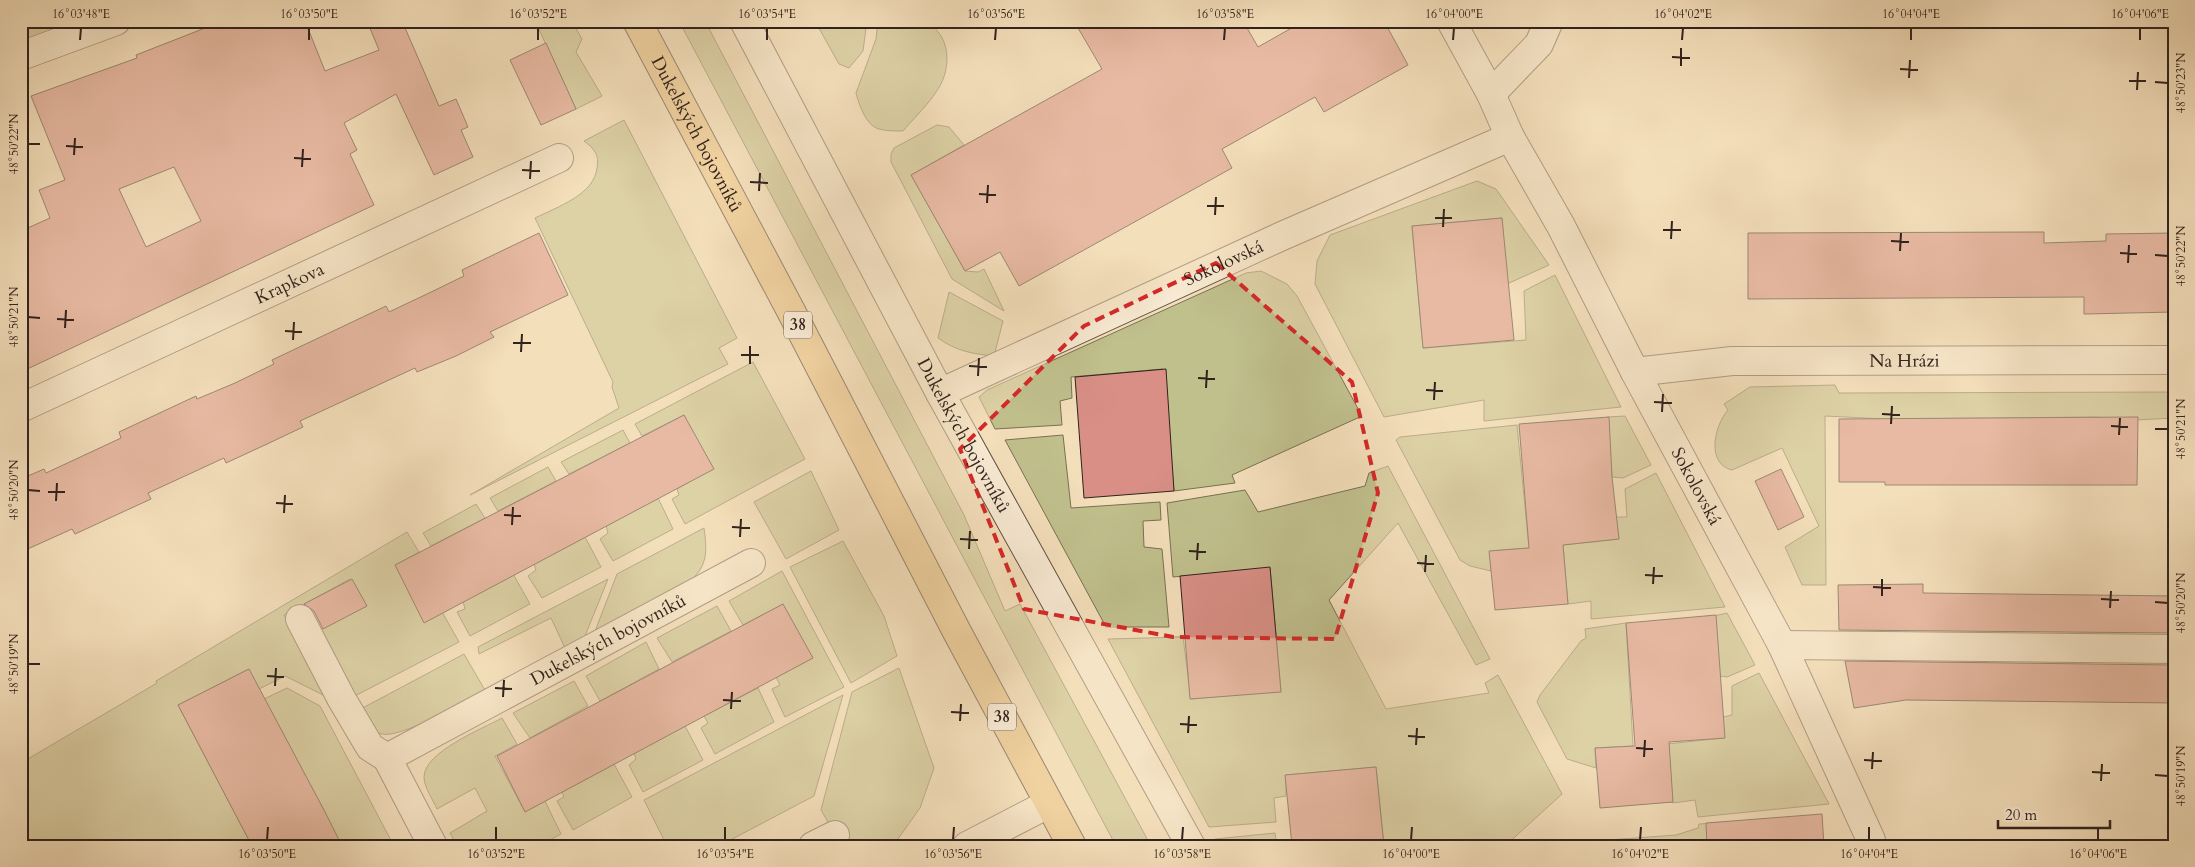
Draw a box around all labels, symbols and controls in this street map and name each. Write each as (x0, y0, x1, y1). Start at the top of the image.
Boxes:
text: 16°03'48"E (52, 6, 110, 22)
text: 16°03'50"E (280, 6, 338, 22)
text: 16°03'52"E (509, 6, 567, 22)
text: 16°03'54"E (738, 6, 796, 22)
text: 16°03'56"E (967, 6, 1025, 22)
text: 16°03'58"E (1196, 6, 1254, 22)
text: 16°04'00"E (1425, 6, 1483, 22)
text: 16°04'02"E (1654, 6, 1712, 22)
text: 16°04'04"E (1882, 6, 1940, 22)
text: 16°04'06"E (2111, 6, 2169, 22)
street label: Dukelských bojovníků (645, 52, 749, 217)
text: 48°50'23"N (2173, 52, 2189, 113)
text: 48°50'22"N (6, 113, 22, 174)
text: 48°50'22"N (2173, 225, 2189, 286)
street label: Sokolovská (1180, 234, 1268, 292)
street label: Krapkova (251, 256, 328, 310)
text: 48°50'21"N (6, 286, 22, 347)
road number: 38 (784, 312, 812, 338)
street label: Na Hrázi (1869, 348, 1940, 373)
street label: Dukelských bojovníků (911, 353, 1017, 517)
text: 48°50'21"N (2173, 398, 2189, 459)
street label: Sokolovská (1665, 443, 1728, 530)
text: 48°50'20"N (6, 459, 22, 520)
text: 48°50'20"N (2173, 572, 2189, 633)
street label: Dukelských bojovníků (526, 588, 690, 692)
text: 48°50'19"N (6, 633, 22, 694)
road number: 38 (988, 704, 1016, 730)
text: 48°50'19"N (2173, 745, 2189, 806)
scale bar (1998, 797, 2110, 829)
text: 20 m (2005, 805, 2037, 825)
text: 16°03'50"E (238, 846, 296, 862)
text: 16°03'52"E (467, 846, 525, 862)
text: 16°03'54"E (696, 846, 754, 862)
text: 16°03'56"E (924, 846, 982, 862)
text: 16°03'58"E (1153, 846, 1211, 862)
text: 16°04'00"E (1382, 846, 1440, 862)
text: 16°04'02"E (1611, 846, 1669, 862)
text: 16°04'04"E (1840, 846, 1898, 862)
text: 16°04'06"E (2069, 846, 2127, 862)

